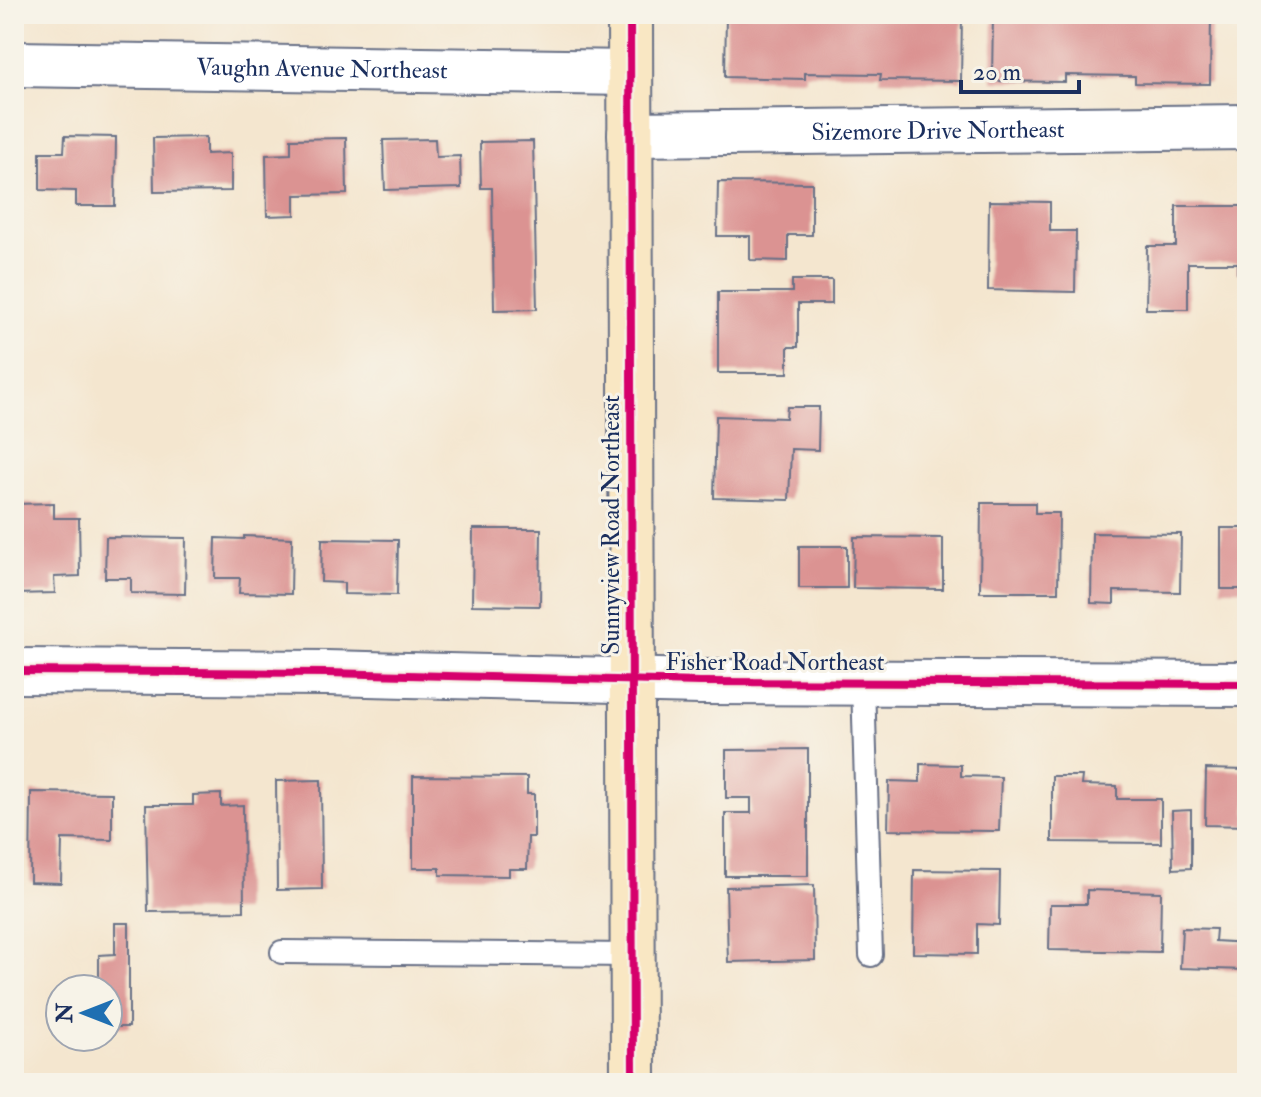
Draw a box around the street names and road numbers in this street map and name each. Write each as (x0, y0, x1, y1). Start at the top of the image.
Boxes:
street label: Vaughn Avenue Northeast (196, 52, 448, 86)
street label: Sizemore Drive Northeast (811, 114, 1065, 148)
street label: Sunnyview Road Northeast (596, 395, 627, 655)
street label: Fisher Road Northeast (666, 647, 885, 678)

